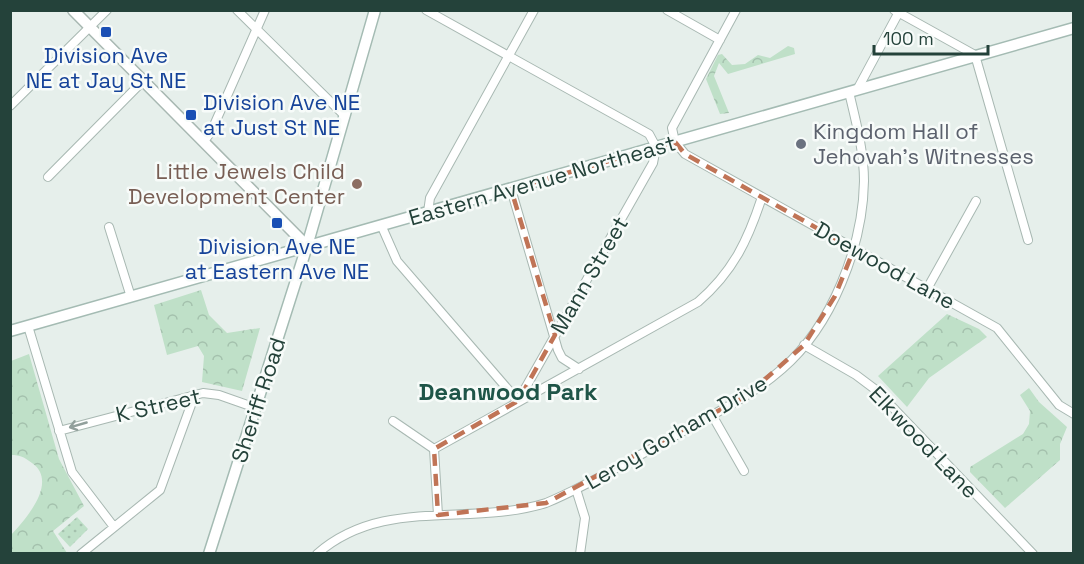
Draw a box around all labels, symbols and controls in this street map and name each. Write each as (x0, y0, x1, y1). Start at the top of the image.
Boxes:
scale bar (874, 18, 988, 56)
marker: Division Ave NE at Jay St NE (99, 25, 113, 39)
text: 100 m (883, 27, 934, 50)
place label: Division Ave NE at Jay St NE (26, 41, 186, 94)
place label: Division Ave NE at Just St NE (203, 88, 360, 141)
marker: Division Ave NE at Just St NE (184, 108, 198, 122)
place label: Kingdom Hall of Jehovah’s Witnesses (813, 117, 1034, 170)
street label: Eastern Avenue Northeast (405, 128, 679, 232)
marker: Kingdom Hall of Jehovah’s Witnesses (794, 137, 808, 151)
place label: Little Jewels Child Development Center (128, 157, 345, 210)
marker: Little Jewels Child Development Center (350, 177, 364, 191)
street label: Mann Street (544, 211, 634, 339)
street label: Doewood Lane (810, 215, 960, 315)
marker: Division Ave NE at Eastern Ave NE (270, 216, 284, 230)
place label: Division Ave NE at Eastern Ave NE (185, 232, 369, 285)
street label: Sheriff Road (225, 334, 291, 466)
street label: Leroy Gorham Drive (580, 369, 772, 495)
district label: Deanwood Park (418, 376, 598, 407)
street label: Elkwood Lane (863, 380, 985, 504)
street label: K Street (113, 382, 203, 428)
one-way arrow (69, 420, 88, 432)

